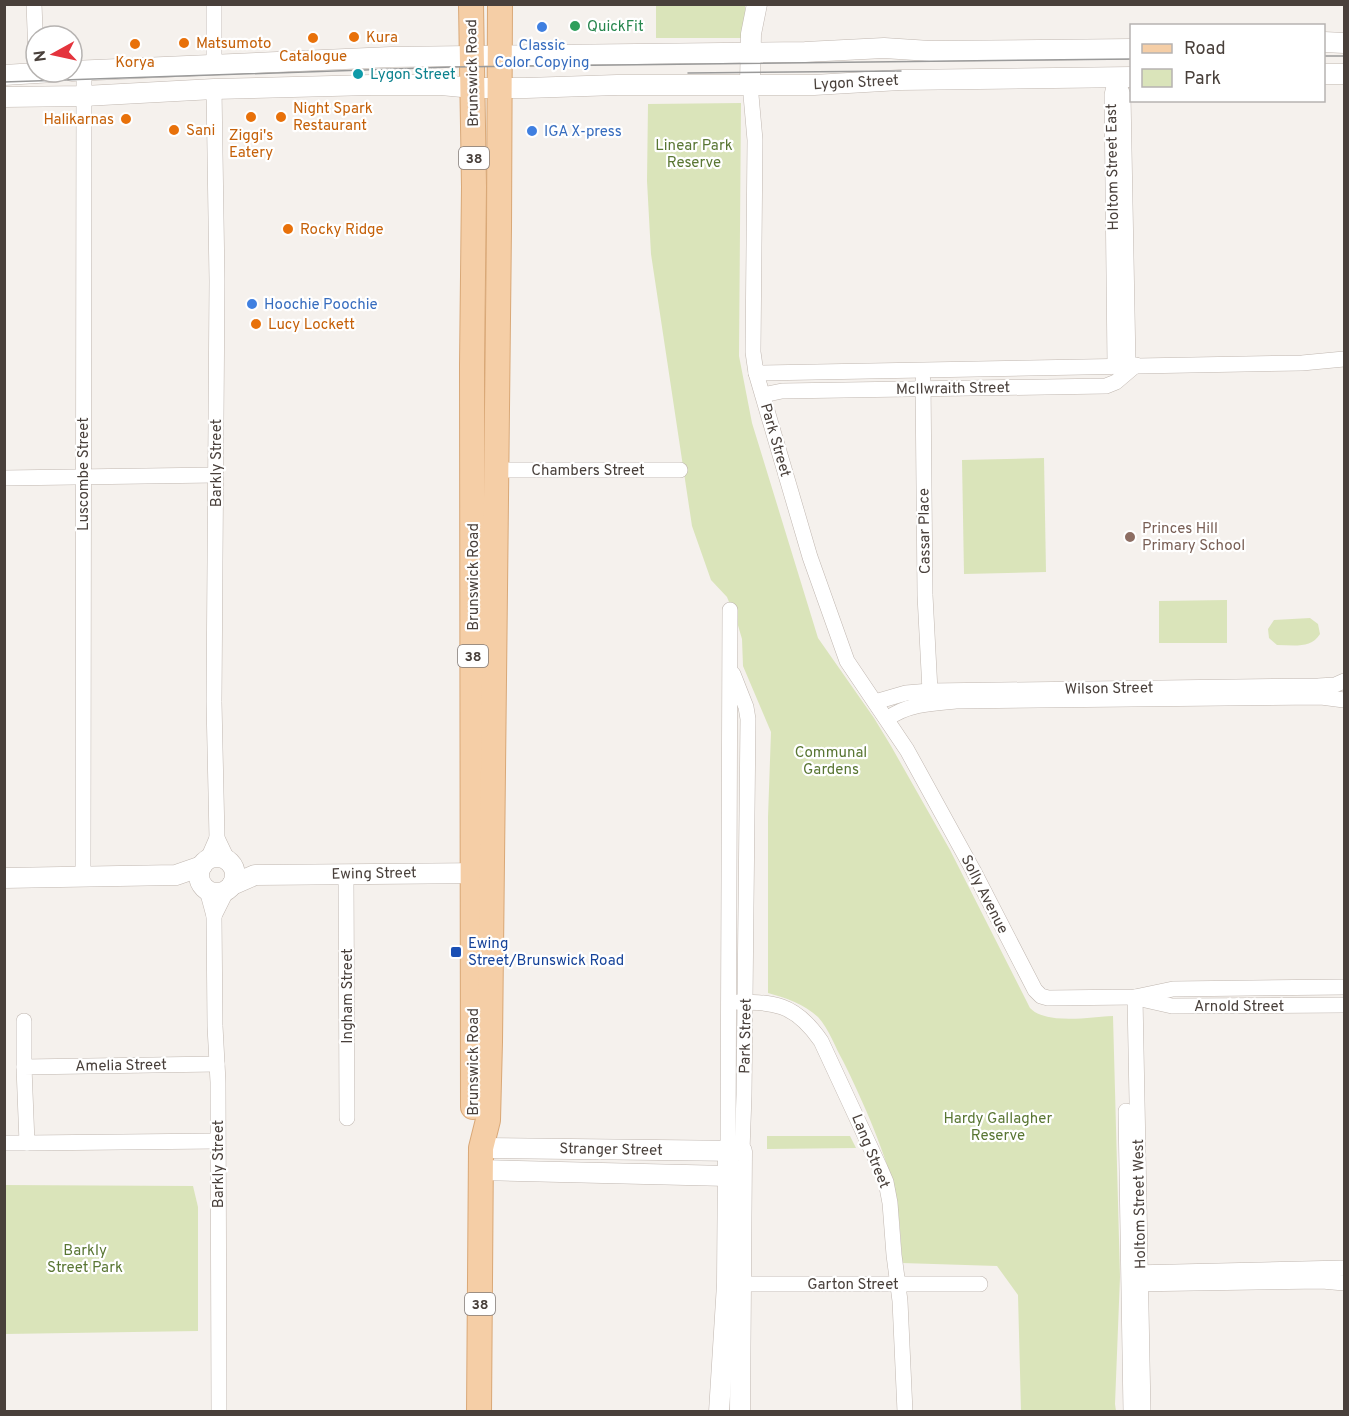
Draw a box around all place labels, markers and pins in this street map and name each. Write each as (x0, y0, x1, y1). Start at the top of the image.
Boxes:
place label: QuickFit (587, 18, 644, 37)
marker: QuickFit (568, 19, 582, 33)
marker: Classic Color Copying (535, 20, 549, 34)
place label: Kura (366, 29, 398, 48)
marker: Kura (347, 30, 361, 44)
marker: Catalogue (306, 31, 320, 45)
place label: Matsumoto (196, 35, 271, 54)
marker: Matsumoto (177, 36, 191, 50)
marker: Korya (128, 37, 142, 51)
place label: Classic Color Copying (494, 37, 590, 73)
place label: Catalogue (279, 48, 347, 67)
place label: Korya (115, 54, 155, 73)
place label: Lygon Street (370, 66, 456, 85)
marker: Lygon Street (351, 67, 365, 81)
place label: Night Spark Restaurant (293, 100, 373, 136)
marker: Ziggi's Eatery (244, 110, 258, 124)
marker: Night Spark Restaurant (274, 110, 288, 124)
place label: Halikarnas (43, 111, 114, 130)
marker: Halikarnas (119, 112, 133, 126)
place label: Sani (186, 122, 215, 141)
marker: Sani (167, 123, 181, 137)
place label: IGA X-press (544, 123, 622, 142)
marker: IGA X-press (525, 124, 539, 138)
place label: Ziggi's Eatery (229, 127, 273, 163)
place label: Rocky Ridge (300, 221, 384, 240)
marker: Rocky Ridge (281, 222, 295, 236)
place label: Hoochie Poochie (264, 296, 378, 315)
marker: Hoochie Poochie (245, 297, 259, 311)
place label: Lucy Lockett (268, 316, 355, 335)
marker: Lucy Lockett (249, 317, 263, 331)
place label: Princes Hill Primary School (1142, 520, 1245, 556)
marker: Princes Hill Primary School (1123, 530, 1137, 544)
place label: Ewing Street/Brunswick Road (468, 935, 624, 971)
marker: Ewing Street/Brunswick Road (449, 945, 463, 959)

